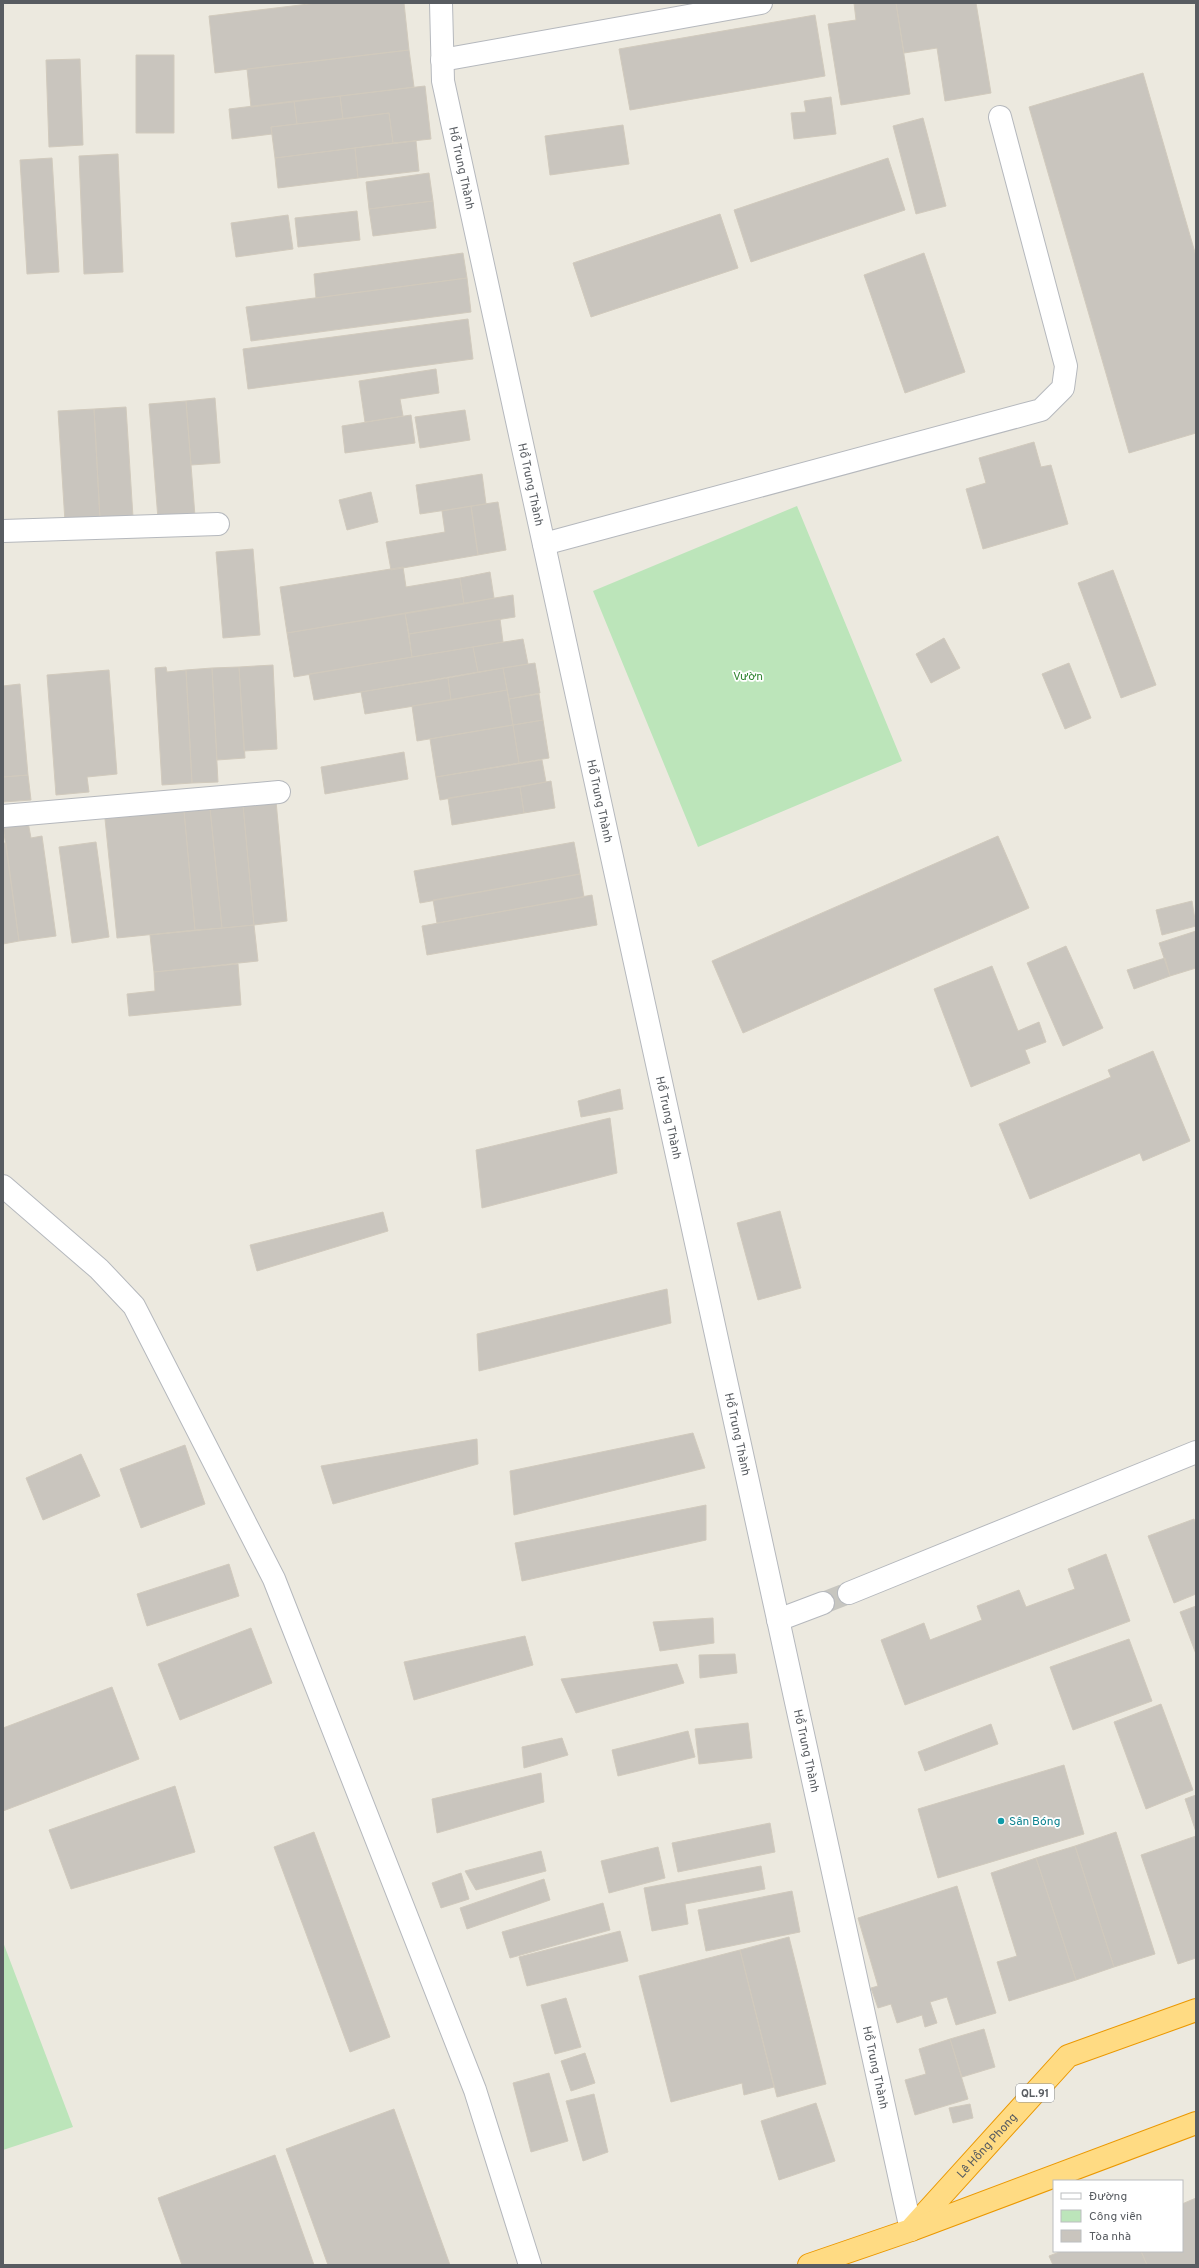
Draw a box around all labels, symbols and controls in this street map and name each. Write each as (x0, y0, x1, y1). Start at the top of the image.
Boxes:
street label: Hồ Trung Thành (444, 125, 478, 211)
street label: Hồ Trung Thành (513, 442, 547, 528)
park label: Vườn (733, 669, 763, 685)
street label: Hồ Trung Thành (582, 758, 616, 844)
street label: Hồ Trung Thành (651, 1075, 685, 1161)
street label: Hồ Trung Thành (720, 1391, 754, 1478)
street label: Hồ Trung Thành (789, 1708, 822, 1794)
place label: Sân Bóng (1009, 1814, 1060, 1830)
marker: Sân Bóng (996, 1816, 1006, 1826)
street label: Hồ Trung Thành (858, 2025, 891, 2111)
road number: QL.91 (1016, 2084, 1054, 2102)
street label: Lê Hồng Phong (954, 2110, 1021, 2182)
legend (1053, 2180, 1183, 2252)
text: Đường (1089, 2189, 1127, 2205)
text: Công viên (1089, 2209, 1142, 2225)
text: Tòa nhà (1089, 2229, 1131, 2245)

